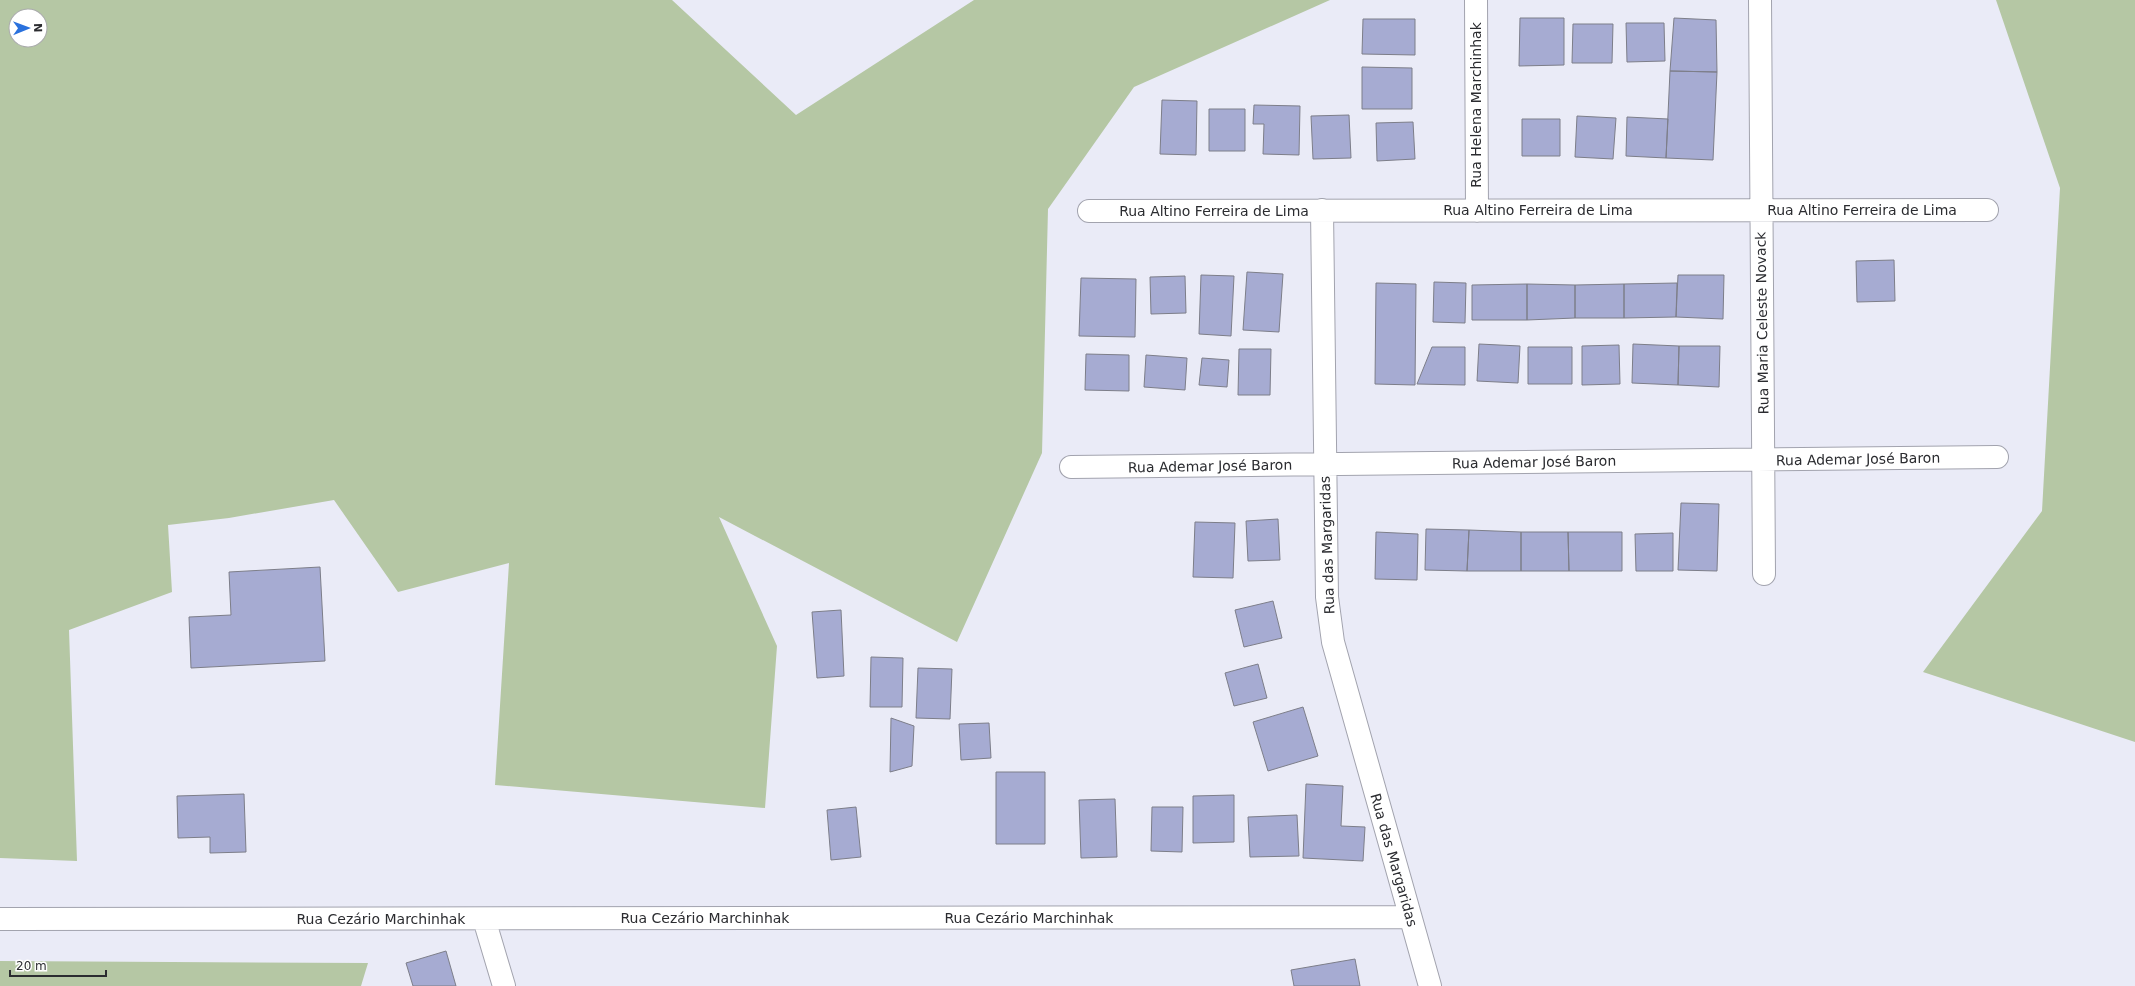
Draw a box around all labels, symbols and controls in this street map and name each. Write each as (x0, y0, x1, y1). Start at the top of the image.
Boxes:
north arrow (8, 8, 48, 48)
street label: Rua Helena Marchinhak (1468, 21, 1484, 188)
text: N (31, 23, 44, 33)
street label: Rua Altino Ferreira de Lima (1443, 202, 1633, 218)
street label: Rua Altino Ferreira de Lima (1767, 202, 1957, 218)
street label: Rua Altino Ferreira de Lima (1119, 203, 1309, 219)
street label: Rua Maria Celeste Novack (1752, 231, 1772, 415)
street label: Rua Ademar José Baron (1776, 450, 1940, 468)
street label: Rua Ademar José Baron (1452, 453, 1616, 471)
street label: Rua Ademar José Baron (1128, 457, 1292, 475)
street label: Rua das Margaridas (1317, 476, 1337, 614)
street label: Rua das Margaridas (1367, 791, 1421, 929)
street label: Rua Cezário Marchinhak (621, 910, 790, 926)
street label: Rua Cezário Marchinhak (945, 910, 1114, 926)
street label: Rua Cezário Marchinhak (297, 911, 466, 927)
scale bar (10, 952, 106, 978)
text: 20 m (16, 959, 47, 973)

